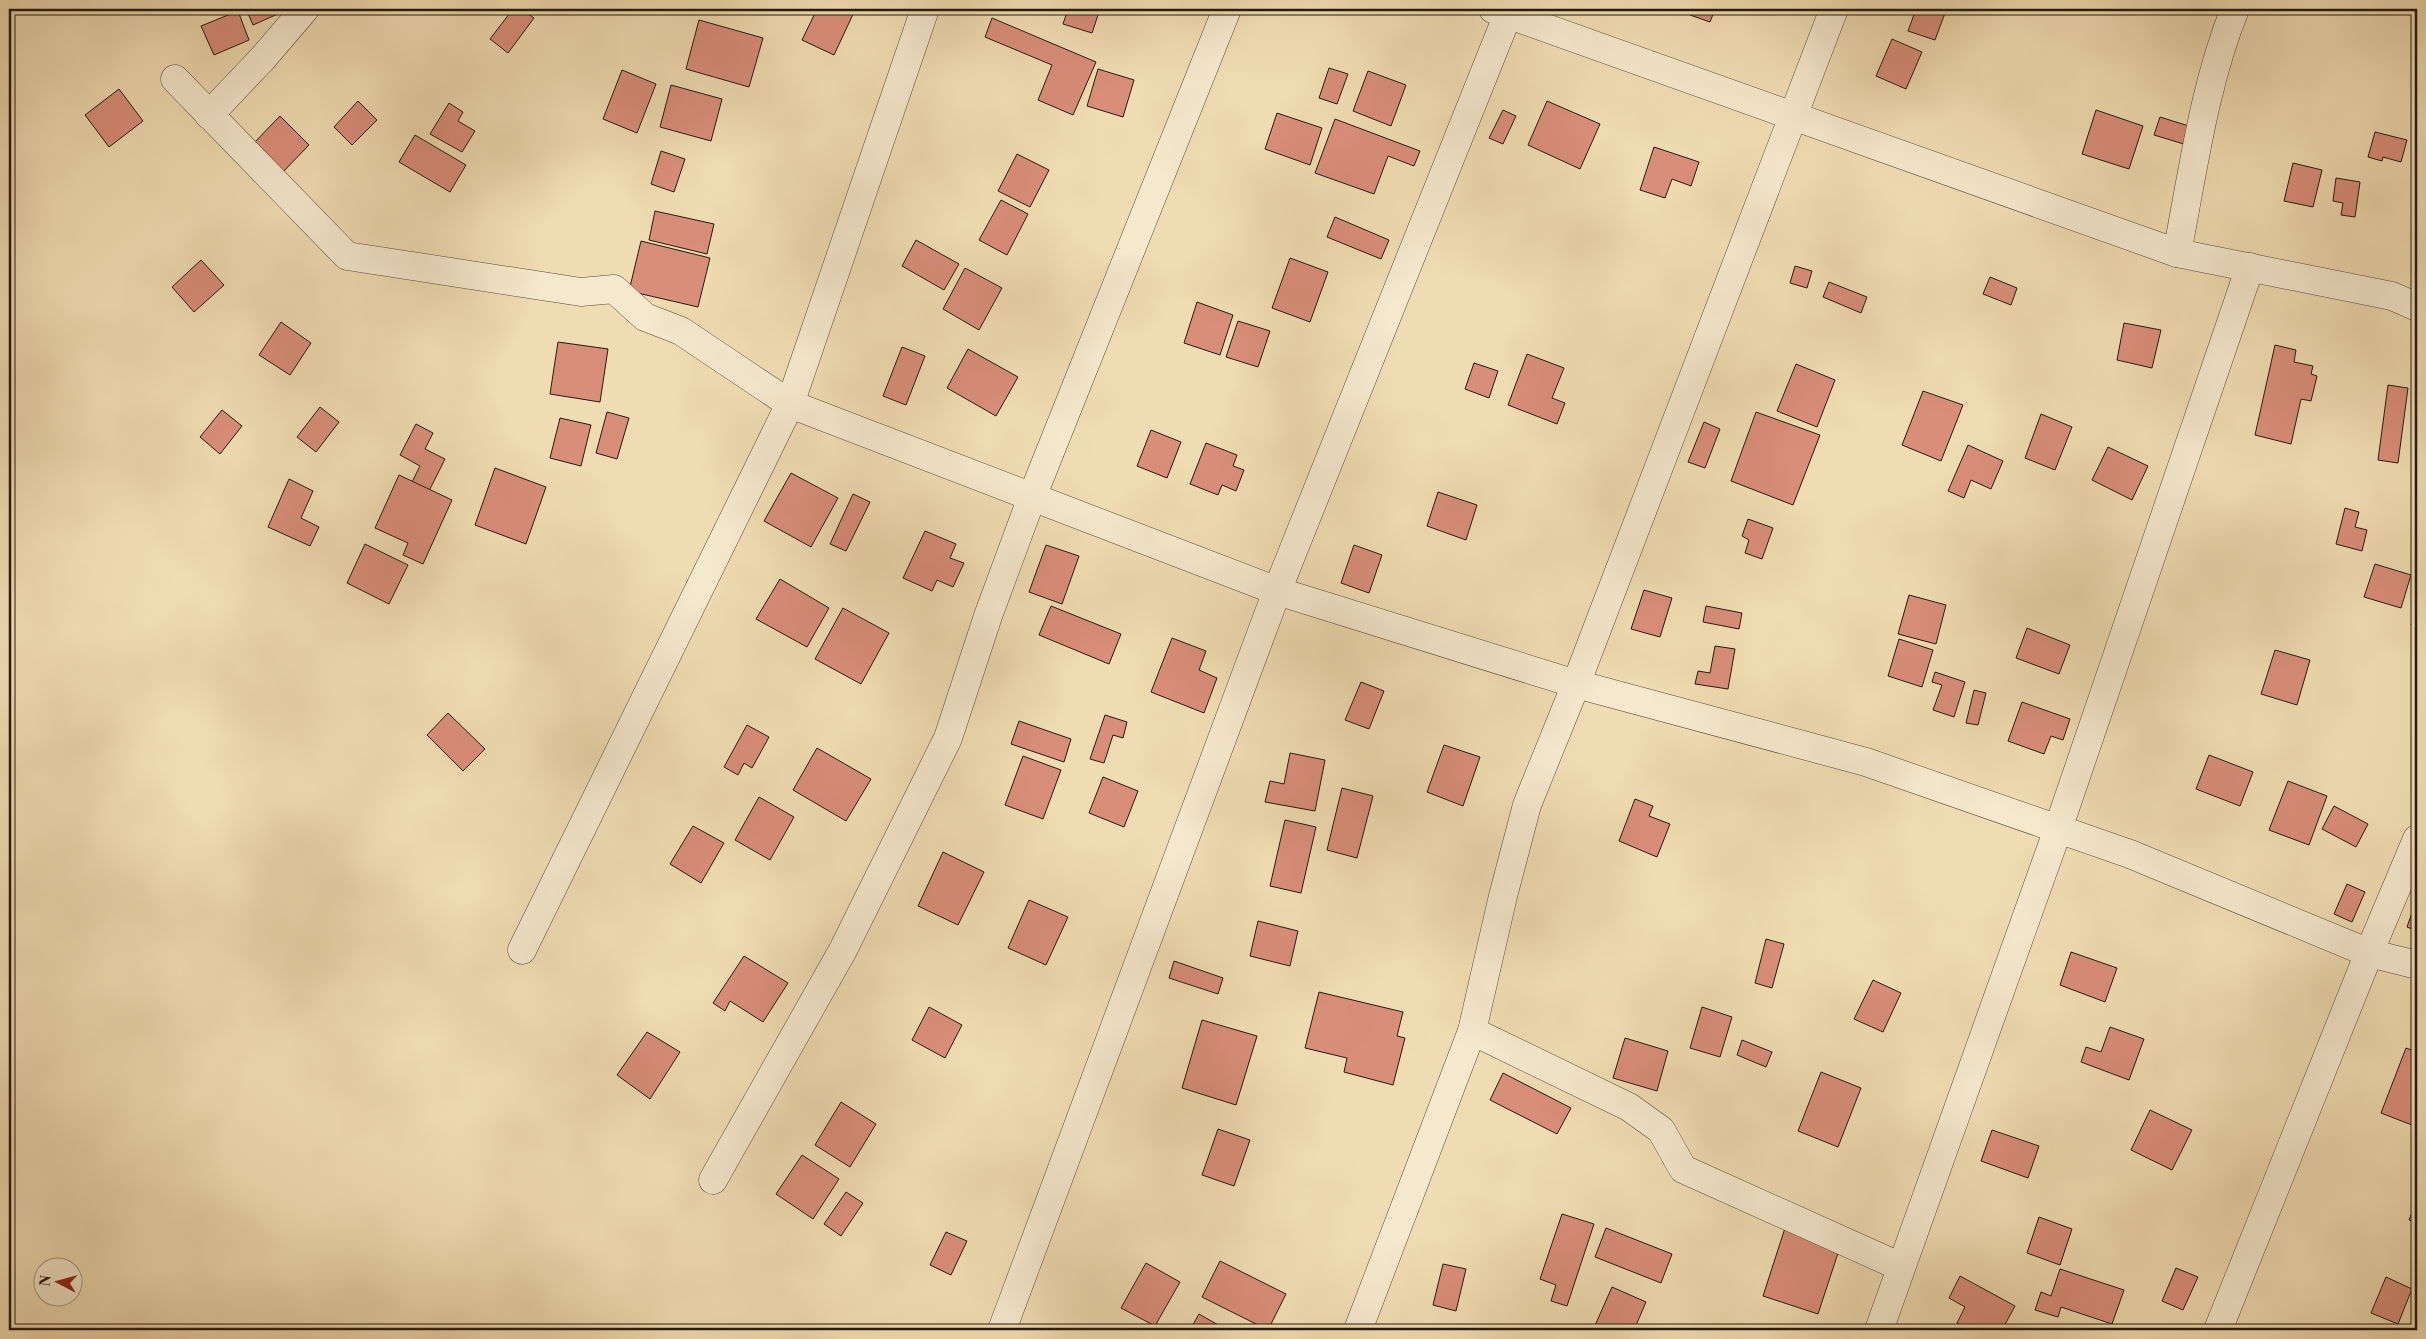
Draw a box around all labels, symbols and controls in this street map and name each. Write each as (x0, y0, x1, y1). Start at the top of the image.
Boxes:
north arrow (32, 1256, 82, 1306)
text: N (37, 1274, 56, 1287)

